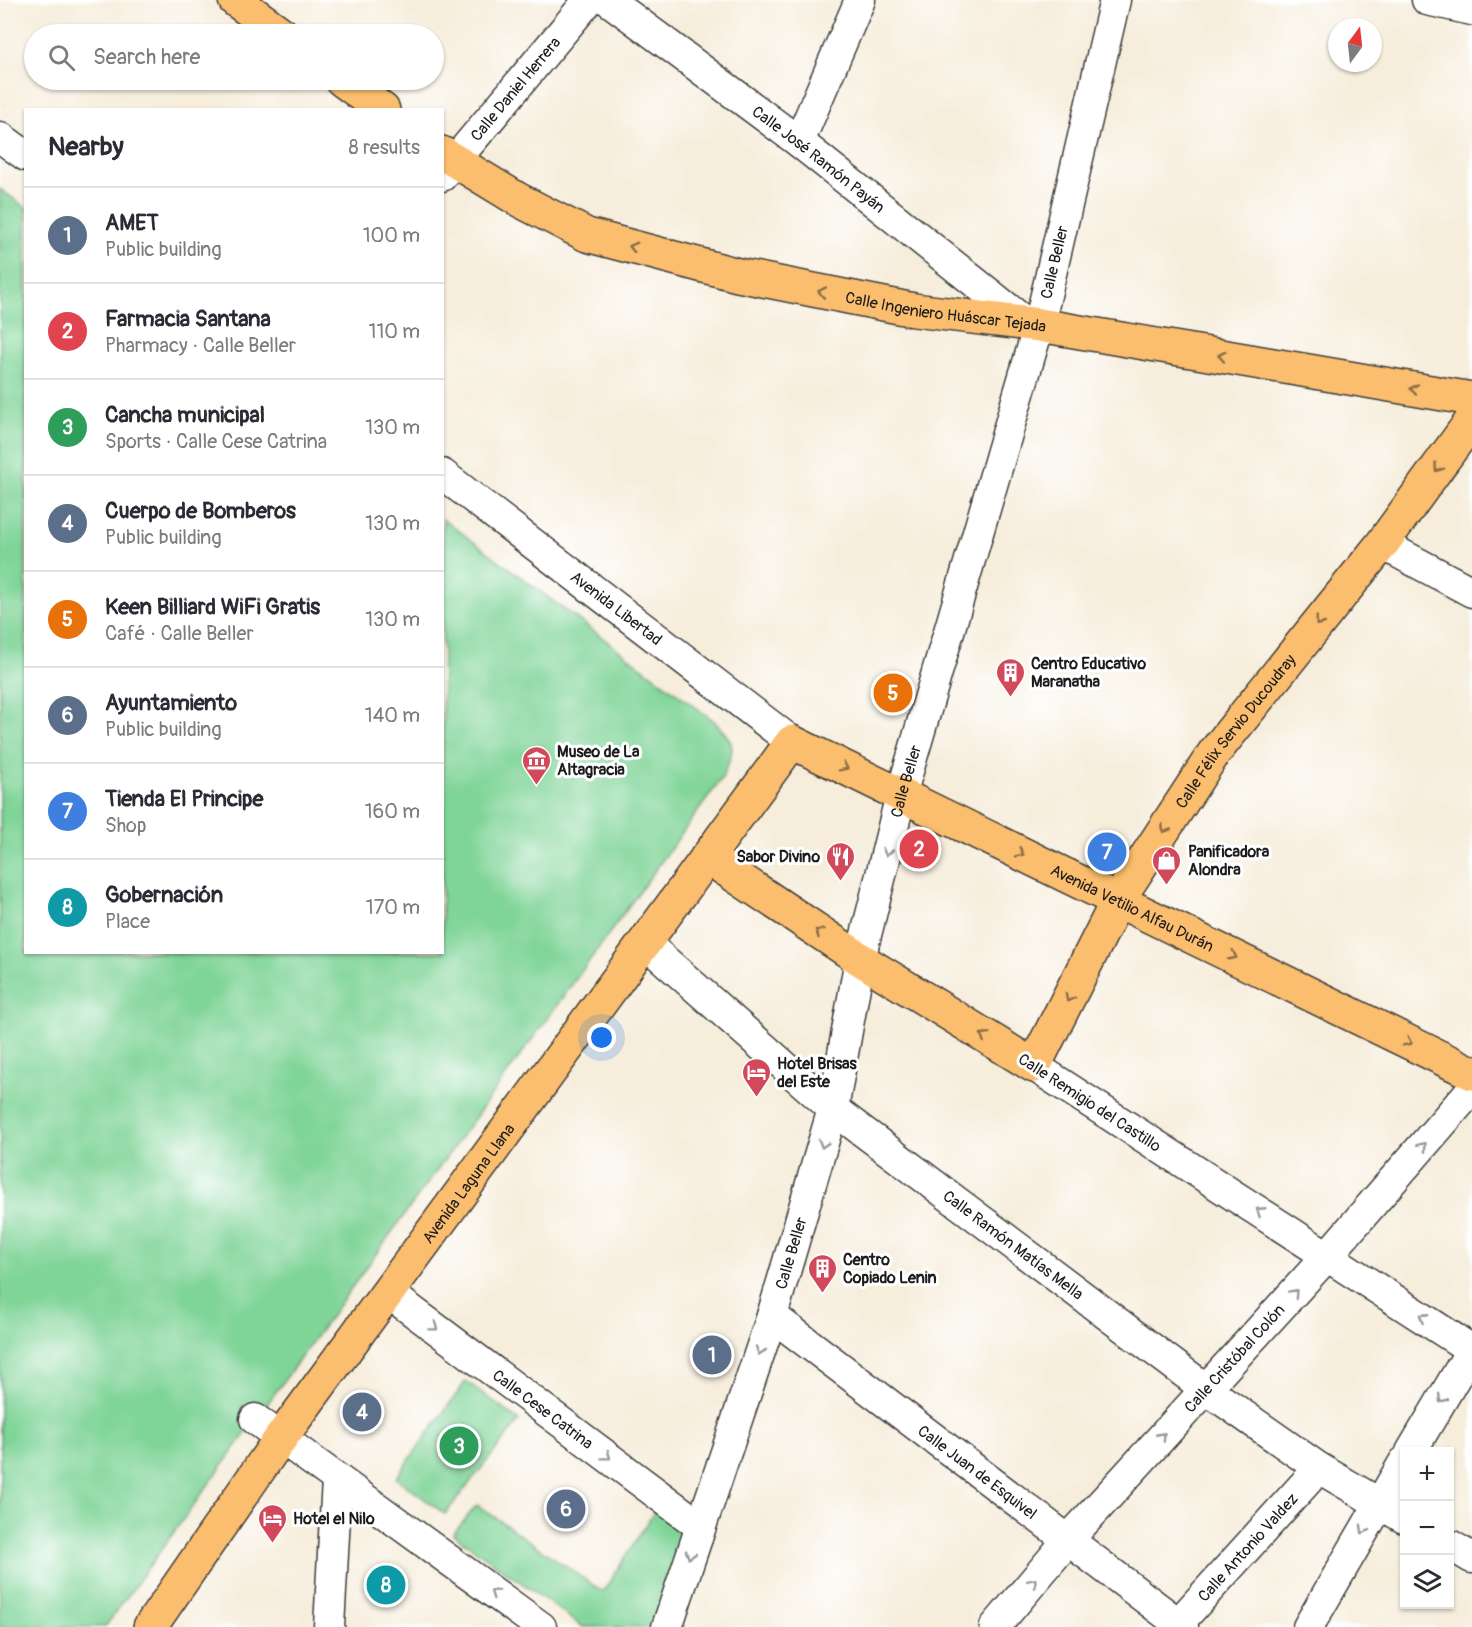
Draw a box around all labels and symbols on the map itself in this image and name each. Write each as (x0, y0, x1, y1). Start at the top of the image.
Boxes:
north arrow (1328, 18, 1382, 72)
street label: Calle Daniel Herrera (466, 33, 565, 145)
street label: Calle José Ramón Payán (748, 102, 889, 218)
street label: Calle Beller (1036, 223, 1073, 301)
one-way arrow (628, 242, 638, 255)
one-way arrow (818, 286, 828, 299)
street label: Calle Ingeniero Huáscar Tejada (843, 288, 1048, 337)
one-way arrow (1217, 351, 1227, 363)
one-way arrow (1410, 384, 1419, 396)
one-way arrow (1434, 461, 1445, 472)
street label: Avenida Libertad (566, 567, 666, 650)
one-way arrow (1316, 616, 1327, 627)
street label: Calle Félix Servio Ducoudray (1172, 650, 1301, 812)
place label: Centro Educativo Maranatha (1031, 654, 1147, 692)
building icon: Centro Educativo Maranatha (994, 656, 1026, 698)
pin: 5 (874, 670, 912, 716)
place label: Museo de La Altagracia (557, 742, 640, 780)
street label: Calle Beller (887, 743, 926, 820)
museum icon: Museo de La Altagracia (520, 744, 552, 786)
one-way arrow (838, 760, 849, 772)
one-way arrow (1161, 822, 1172, 833)
pin: 2 (900, 826, 938, 872)
pin: 7 (1088, 830, 1126, 874)
restaurant icon: Sabor Divino (825, 840, 857, 882)
place label: Panificadora Alondra (1188, 842, 1270, 880)
shop icon: Panificadora Alondra (1151, 844, 1183, 886)
one-way arrow (1013, 845, 1024, 857)
one-way arrow (881, 846, 894, 856)
place label: Sabor Divino (736, 847, 820, 867)
street label: Avenida Vetilio Alfau Durán (1047, 860, 1217, 957)
one-way arrow (815, 928, 826, 939)
one-way arrow (1226, 949, 1237, 961)
one-way arrow (1064, 992, 1076, 1003)
your location (587, 1023, 616, 1052)
one-way arrow (980, 1032, 991, 1043)
one-way arrow (1402, 1034, 1413, 1046)
street label: Calle Remigio del Castillo (1014, 1049, 1165, 1157)
place label: Hotel Brisas del Este (777, 1054, 858, 1092)
hotel icon: Hotel Brisas del Este (740, 1056, 772, 1098)
street label: Avenida Laguna Llana (418, 1120, 519, 1248)
one-way arrow (818, 1139, 830, 1149)
one-way arrow (1416, 1142, 1427, 1153)
street label: Calle Ramón Matías Mella (939, 1186, 1087, 1305)
one-way arrow (1256, 1207, 1267, 1218)
street label: Calle Beller (771, 1214, 812, 1292)
place label: Centro Copiado Lenin (843, 1250, 936, 1288)
building icon: Centro Copiado Lenin (806, 1252, 838, 1294)
one-way arrow (1287, 1289, 1298, 1299)
street label: Calle Cristóbal Colón (1180, 1300, 1289, 1417)
one-way arrow (1419, 1313, 1429, 1325)
one-way arrow (427, 1320, 438, 1331)
pin: 1 (692, 1332, 732, 1378)
one-way arrow (754, 1345, 767, 1356)
street label: Calle Cese Catrina (488, 1365, 597, 1454)
pin: 4 (342, 1390, 382, 1434)
one-way arrow (1438, 1393, 1449, 1403)
street label: Calle Juan de Esquivel (914, 1421, 1041, 1524)
pin: 3 (440, 1424, 478, 1468)
one-way arrow (1155, 1433, 1166, 1444)
one-way arrow (600, 1449, 611, 1460)
pin: 6 (546, 1486, 586, 1532)
street label: Calle Antonio Valdez (1194, 1489, 1303, 1606)
hotel icon: Hotel el Nilo (256, 1502, 288, 1544)
place label: Hotel el Nilo (293, 1509, 375, 1529)
one-way arrow (1360, 1524, 1371, 1534)
one-way arrow (685, 1549, 697, 1560)
pin: 8 (366, 1562, 406, 1608)
one-way arrow (1026, 1578, 1037, 1589)
one-way arrow (489, 1589, 500, 1600)

